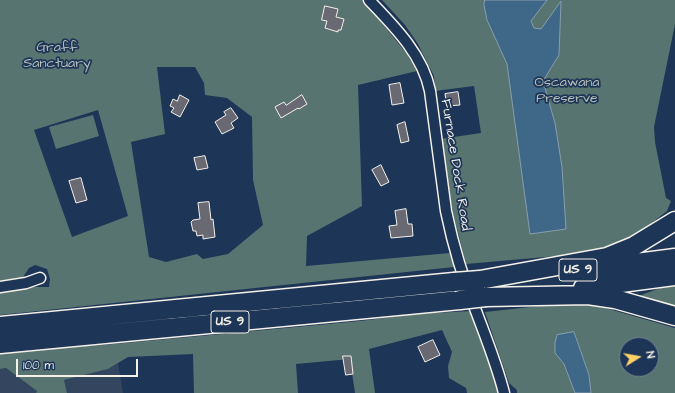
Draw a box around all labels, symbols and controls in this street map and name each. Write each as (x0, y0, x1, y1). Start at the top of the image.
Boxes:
park label: Graff Sanctuary (23, 40, 91, 72)
park label: Oscawana Preserve (535, 75, 599, 108)
street label: Furnace Dock Road (436, 98, 474, 232)
road number: US 9 (559, 259, 597, 281)
road number: US 9 (211, 311, 249, 333)
north arrow (619, 337, 659, 377)
text: N (642, 350, 658, 360)
scale bar (18, 351, 140, 377)
text: 100 m (23, 357, 54, 374)

